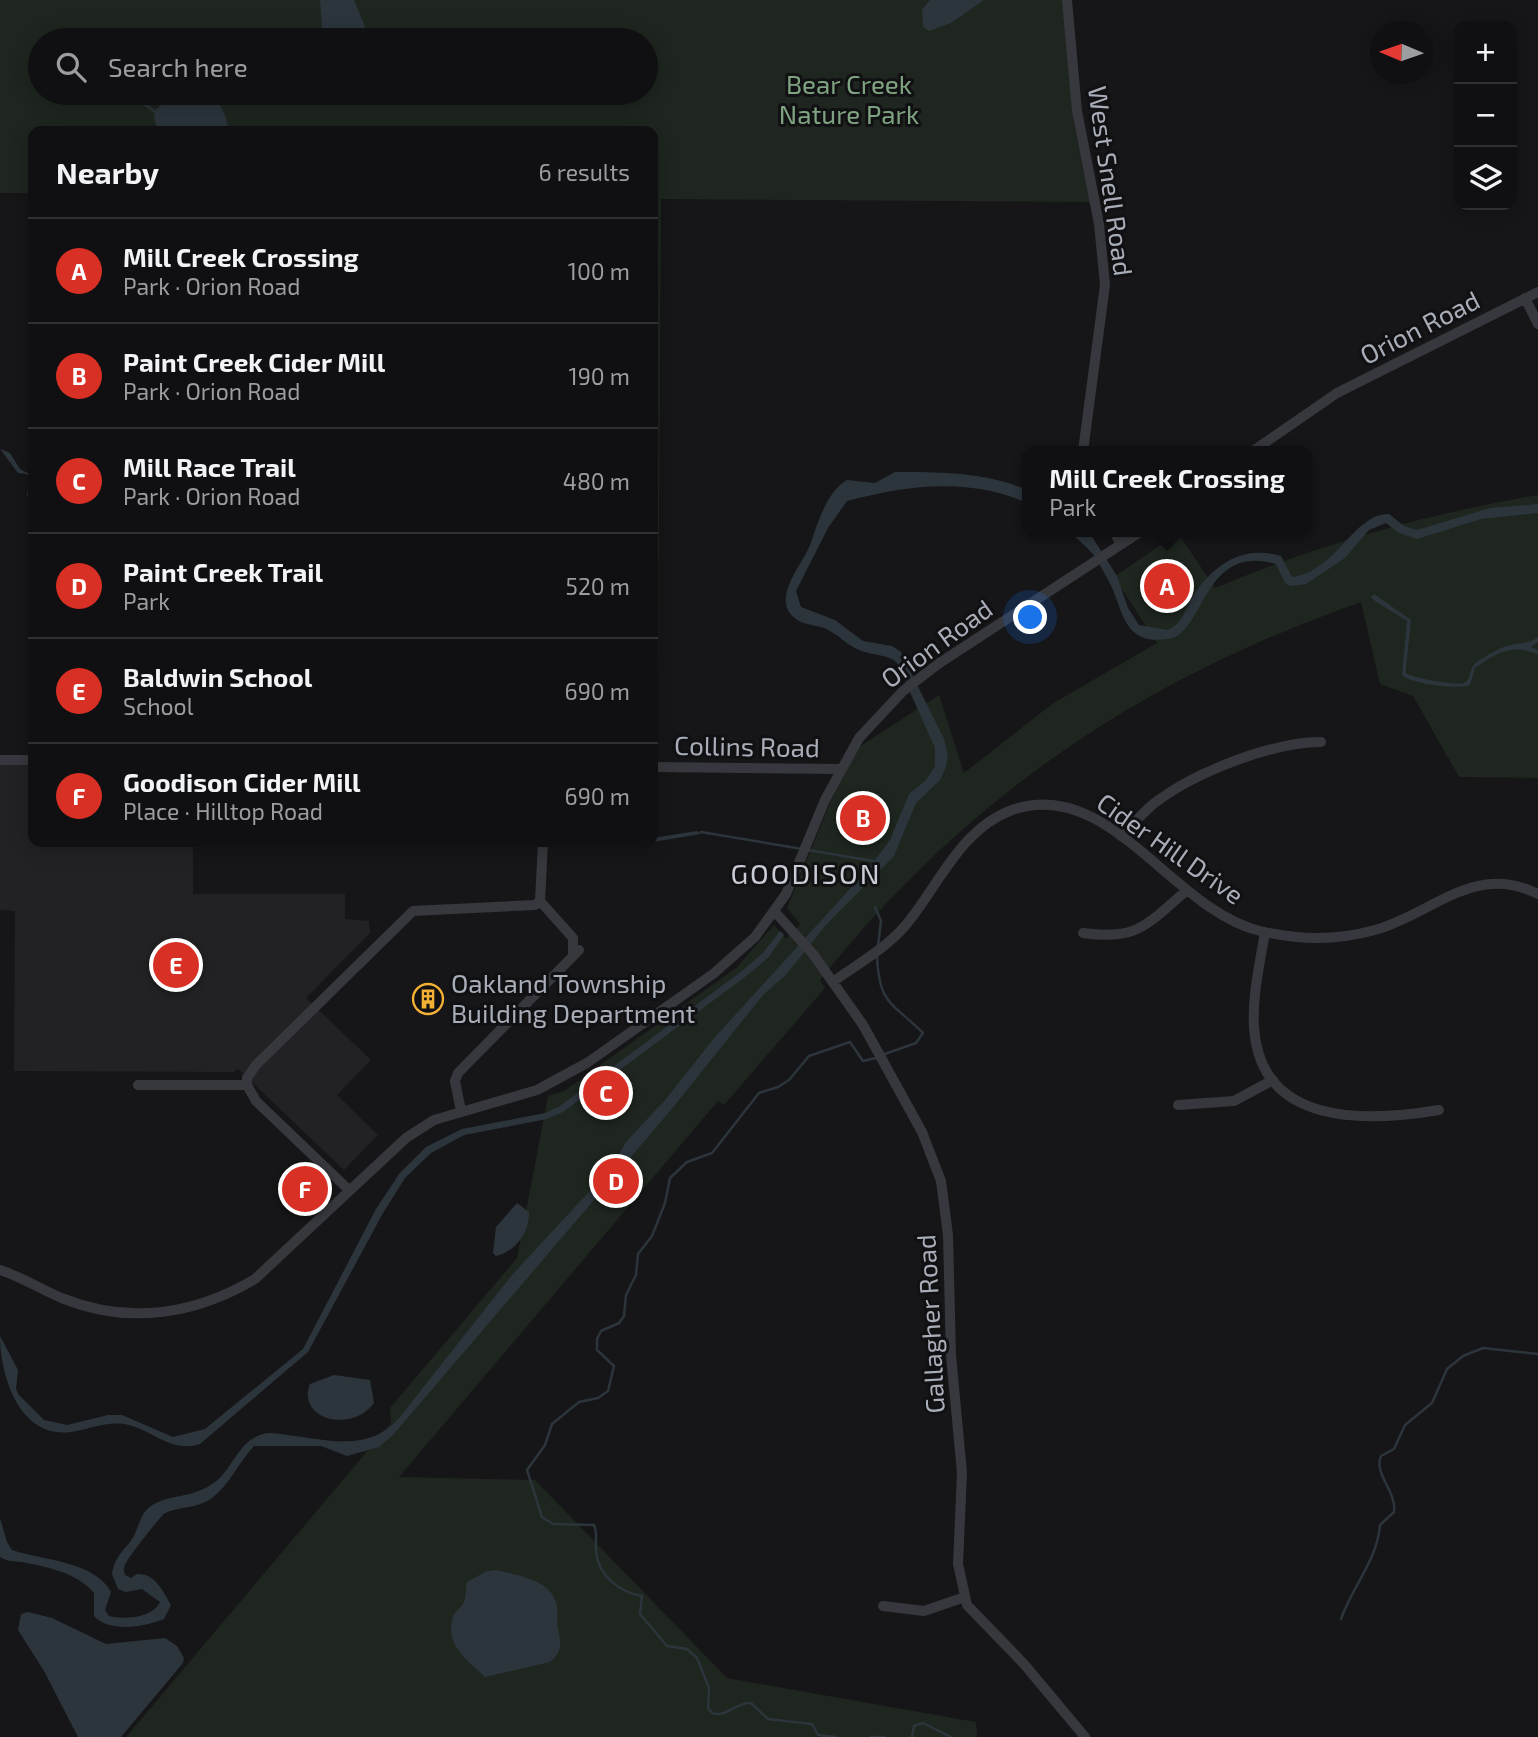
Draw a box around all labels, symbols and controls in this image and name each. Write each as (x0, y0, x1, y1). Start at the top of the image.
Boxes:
north arrow (1370, 21, 1433, 84)
map controls (1454, 21, 1517, 210)
button: + (1454, 21, 1517, 84)
search box (28, 28, 658, 105)
icon: search (52, 48, 90, 86)
text: Search here (108, 51, 248, 82)
park label: Bear Creek Nature Park (779, 68, 919, 129)
street label: West Snell Road (1083, 84, 1140, 278)
button: − (1454, 84, 1517, 147)
button: layers (1454, 147, 1517, 210)
text: Nearby (56, 154, 159, 190)
text: 6 results (539, 158, 630, 186)
text: Mill Creek Crossing (123, 241, 359, 272)
text: A (71, 257, 87, 285)
text: 100 m (568, 257, 630, 285)
text: Park · Orion Road (123, 272, 300, 300)
street label: Orion Road (1354, 283, 1484, 370)
text: Paint Creek Cider Mill (123, 346, 385, 377)
text: B (72, 362, 86, 390)
text: 190 m (569, 362, 630, 390)
text: Park · Orion Road (123, 377, 300, 405)
popup (1022, 446, 1312, 537)
text: Mill Race Trail (123, 451, 296, 482)
text: Mill Creek Crossing (1049, 462, 1285, 493)
text: C (72, 467, 86, 495)
text: 480 m (563, 467, 630, 495)
text: Park · Orion Road (123, 482, 300, 510)
text: Park (1049, 493, 1096, 521)
text: Paint Creek Trail (123, 556, 323, 587)
pin: A (1144, 560, 1190, 612)
text: D (71, 572, 87, 600)
text: 520 m (566, 572, 630, 600)
text: Park (123, 587, 170, 615)
street label: Orion Road (875, 592, 998, 693)
your location (1013, 600, 1047, 634)
text: Baldwin School (123, 661, 312, 692)
text: E (72, 677, 86, 705)
text: 690 m (565, 677, 630, 705)
text: School (123, 692, 193, 720)
street label: Collins Road (674, 729, 820, 762)
text: Goodison Cider Mill (123, 766, 361, 797)
text: F (73, 782, 85, 810)
text: 690 m (565, 782, 630, 810)
street label: Cider Hill Drive (1092, 786, 1250, 910)
pin: B (840, 792, 886, 844)
text: Place · Hilltop Road (123, 797, 323, 825)
district label: GOODISON (730, 856, 882, 890)
pin: E (153, 939, 199, 991)
place label: Oakland Township Building Department (451, 967, 696, 1028)
building icon: Oakland Township Building Department (411, 982, 445, 1016)
pin: C (583, 1067, 629, 1119)
pin: D (593, 1155, 639, 1207)
pin: F (282, 1163, 328, 1215)
street label: Gallagher Road (909, 1234, 950, 1414)

